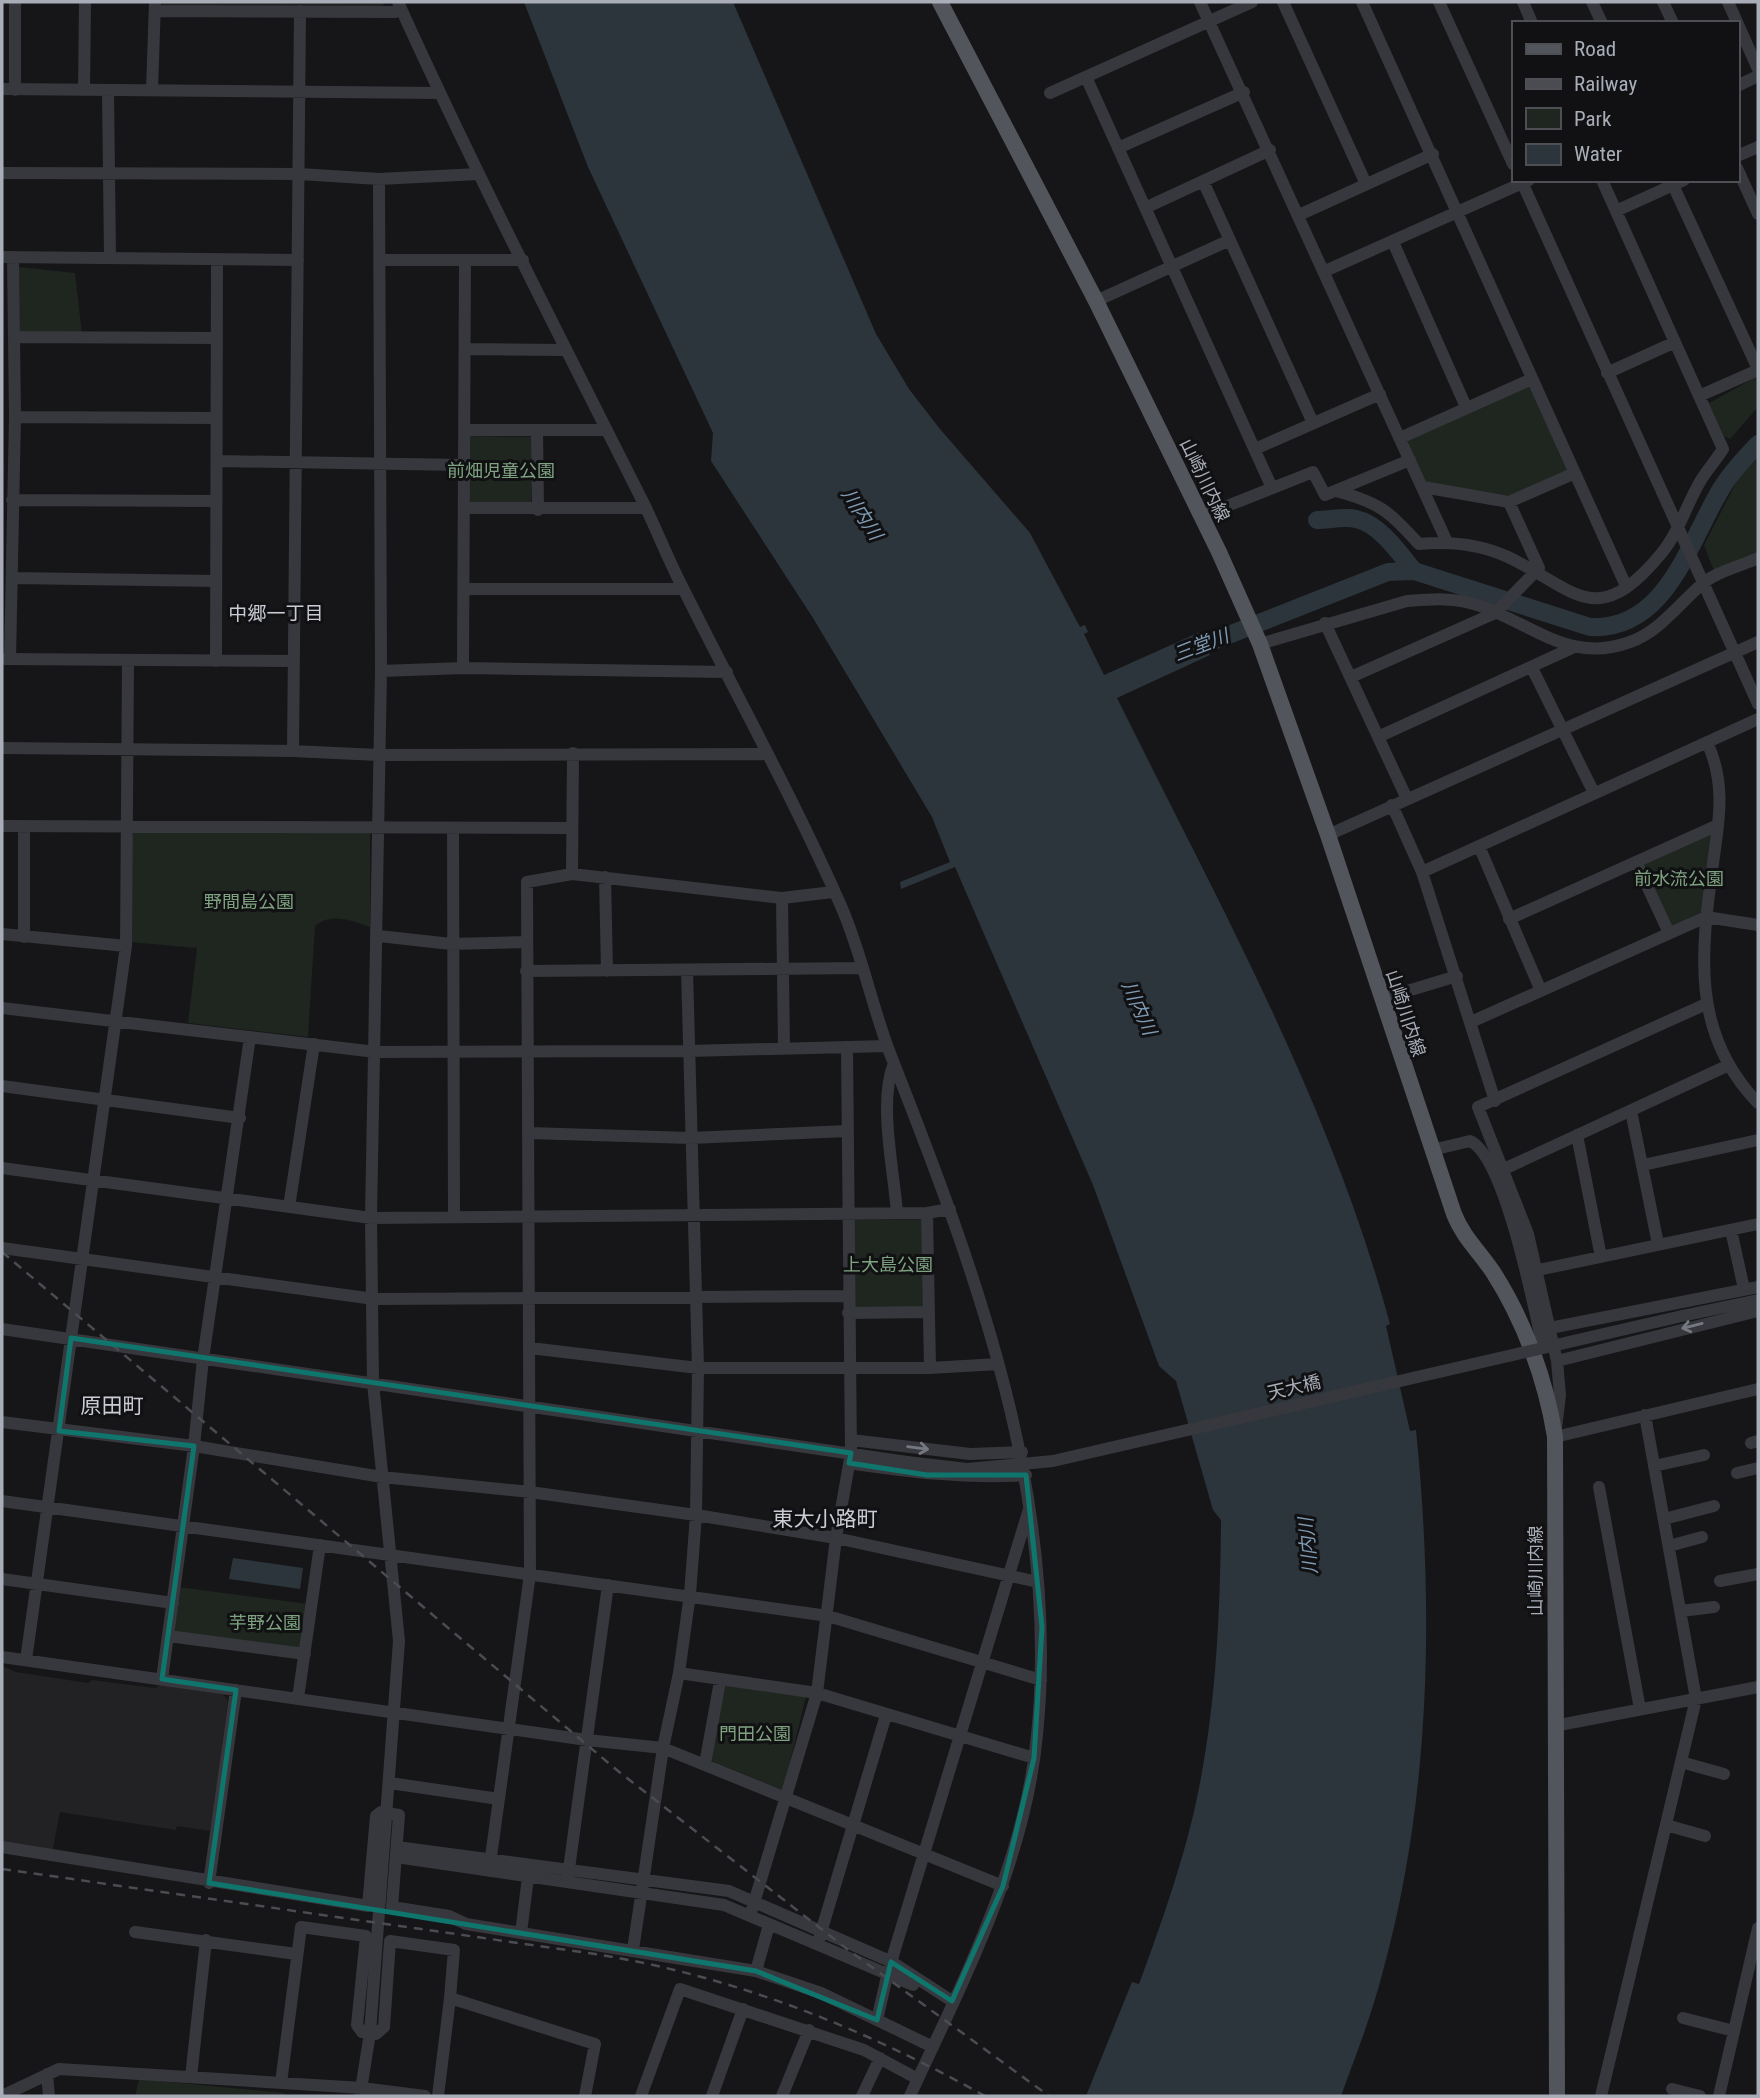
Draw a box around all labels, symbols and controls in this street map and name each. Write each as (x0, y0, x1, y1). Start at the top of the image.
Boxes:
legend (1512, 21, 1739, 182)
text: Road (1574, 37, 1616, 61)
text: Railway (1574, 72, 1637, 96)
text: Park (1574, 107, 1612, 131)
text: Water (1574, 142, 1622, 166)
street label: 山崎川内線 (1176, 435, 1234, 525)
park label: 前畑児童公園 (447, 460, 555, 481)
water label: 川内川 (837, 484, 888, 546)
district label: 中郷一丁目 (228, 602, 324, 625)
water label: 三堂川 (1170, 623, 1234, 666)
park label: 前水流公園 (1634, 868, 1724, 889)
park label: 野間島公園 (204, 891, 294, 912)
street label: 山崎川内線 (1382, 967, 1430, 1059)
water label: 川内川 (1117, 977, 1162, 1041)
park label: 上大島公園 (843, 1254, 933, 1275)
one-way arrow (1681, 1320, 1704, 1334)
street label: 天大橋 (1265, 1371, 1323, 1403)
district label: 原田町 (81, 1394, 144, 1418)
one-way arrow (906, 1442, 929, 1455)
district label: 東大小路町 (773, 1507, 878, 1531)
water label: 川内川 (1294, 1515, 1322, 1575)
street label: 山崎川内線 (1525, 1526, 1546, 1616)
park label: 芋野公園 (229, 1612, 301, 1633)
park label: 門田公園 (719, 1723, 791, 1744)

